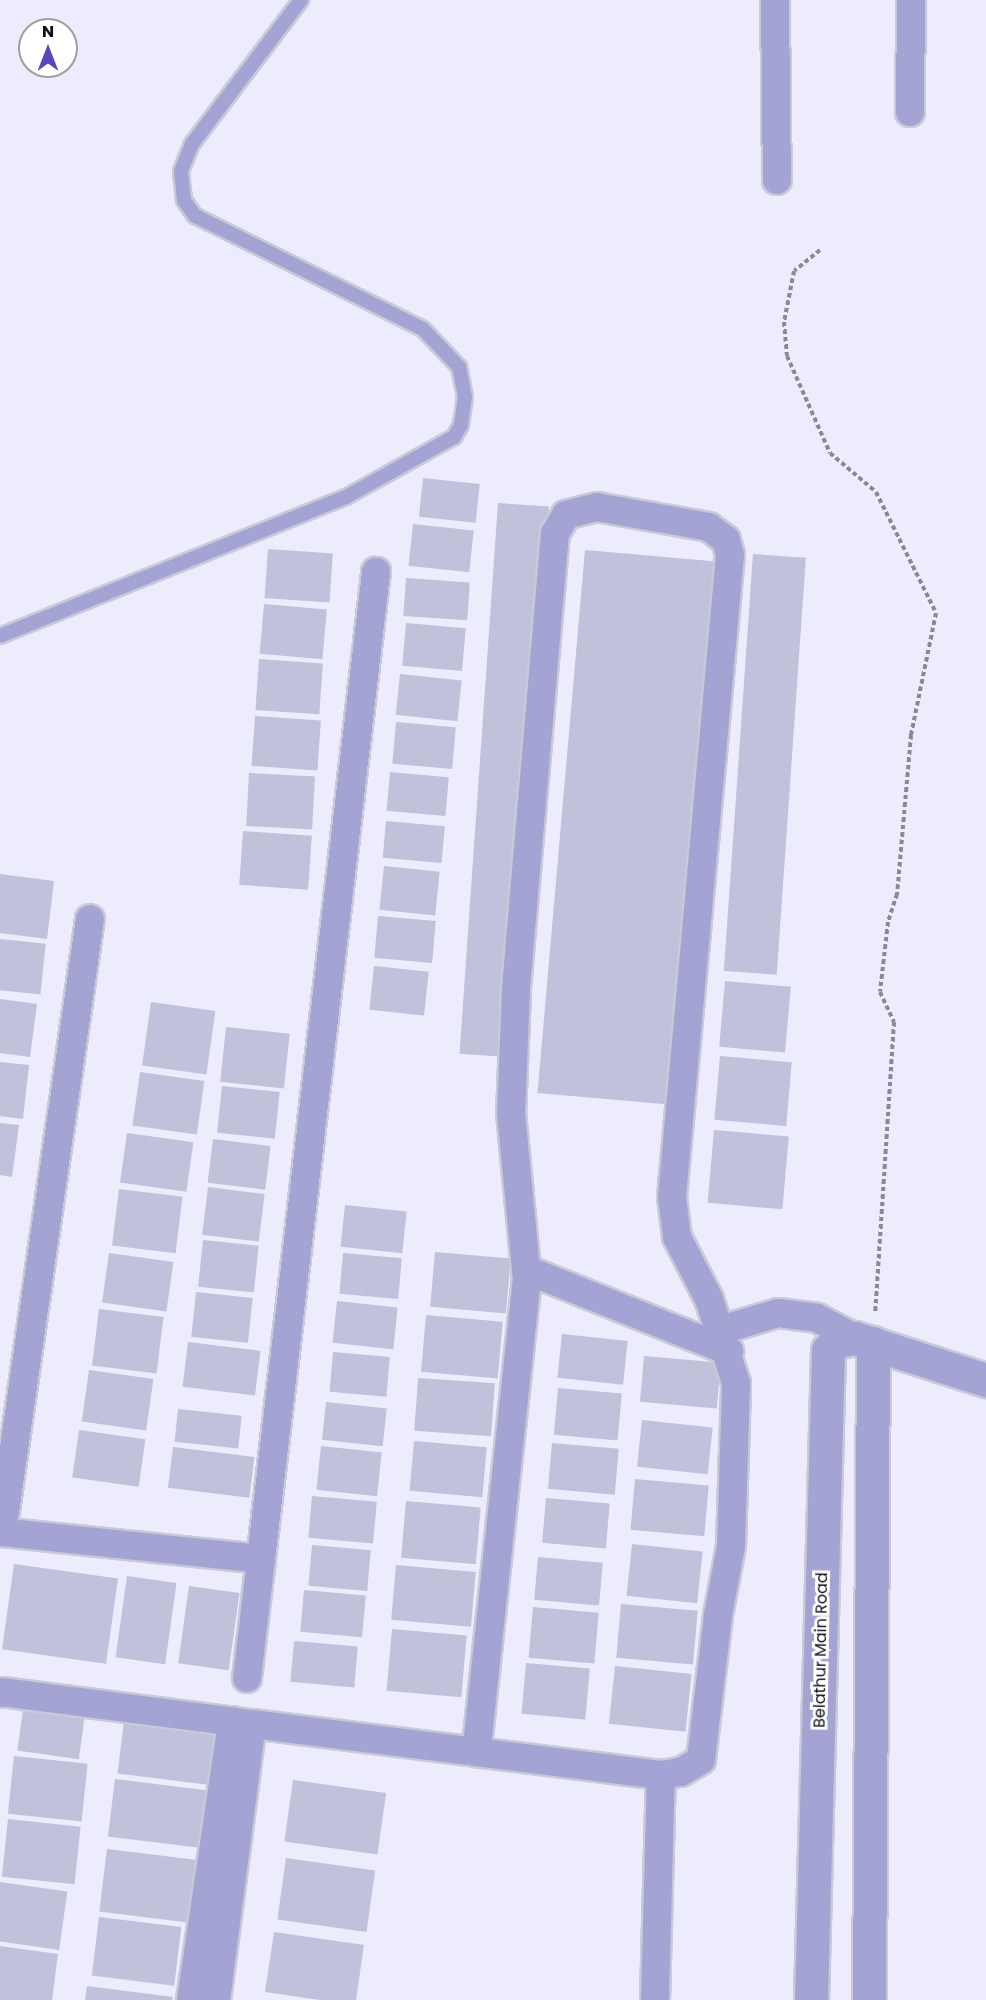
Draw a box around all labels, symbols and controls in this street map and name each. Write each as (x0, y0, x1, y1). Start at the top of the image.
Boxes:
north arrow (18, 18, 78, 78)
text: N (42, 20, 54, 43)
street label: Belathur Main Road (810, 1572, 832, 1728)

